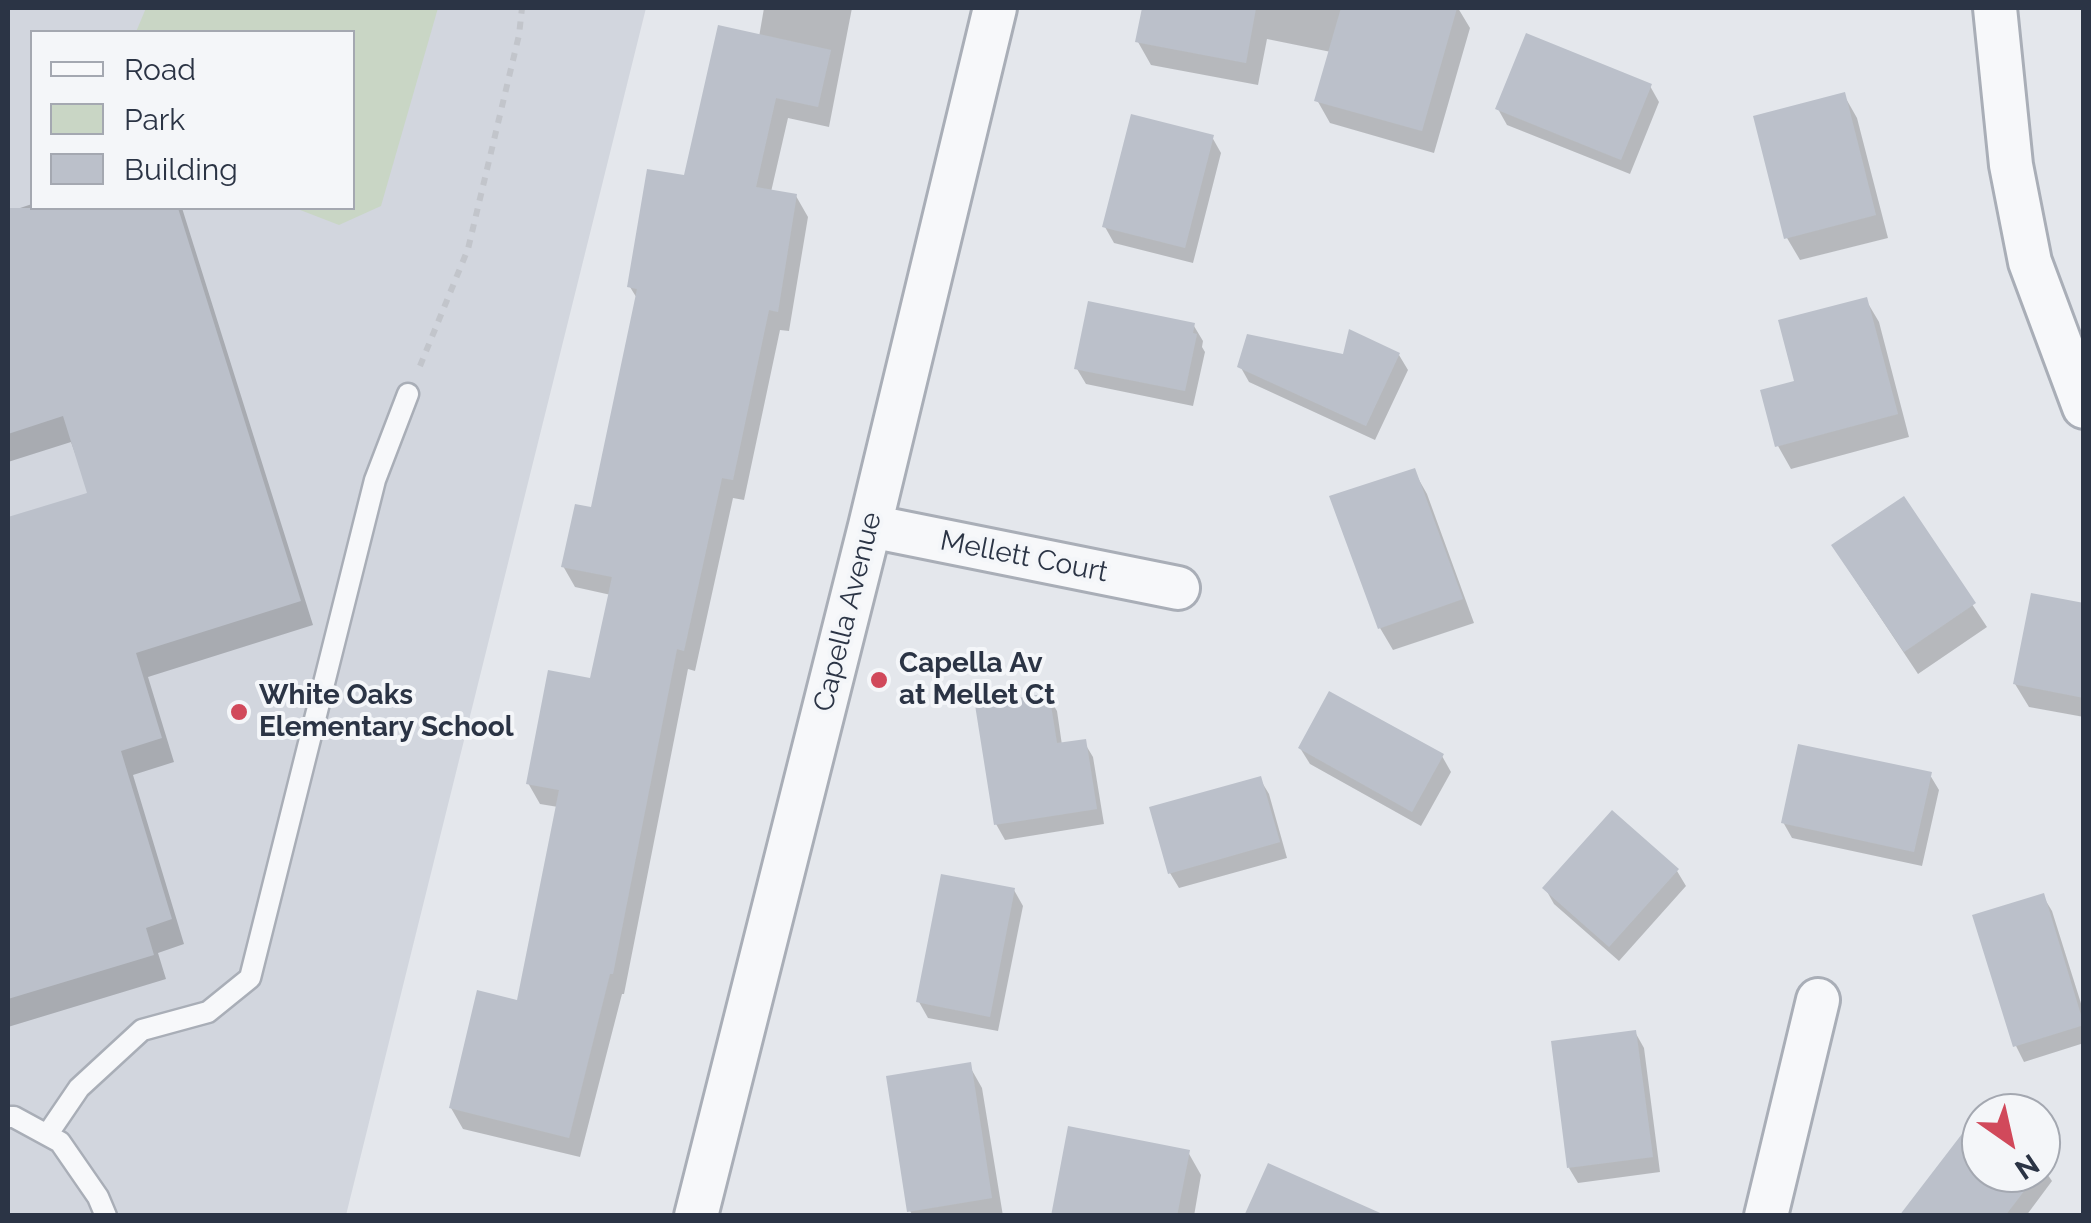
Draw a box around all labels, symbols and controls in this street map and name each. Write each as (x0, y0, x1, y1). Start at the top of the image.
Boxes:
legend (30, 30, 355, 210)
text: Road (124, 52, 196, 87)
text: Park (124, 102, 185, 137)
text: Building (124, 152, 238, 187)
street label: Capella Avenue (807, 509, 889, 715)
street label: Mellett Court (937, 524, 1111, 590)
place label: Capella Av at Mellet Ct (899, 647, 1055, 713)
marker: Capella Av at Mellet Ct (868, 669, 890, 691)
place label: White Oaks Elementary School (259, 679, 514, 745)
marker: White Oaks Elementary School (228, 701, 250, 723)
north arrow (1961, 1093, 2061, 1193)
text: N (2009, 1147, 2045, 1186)

